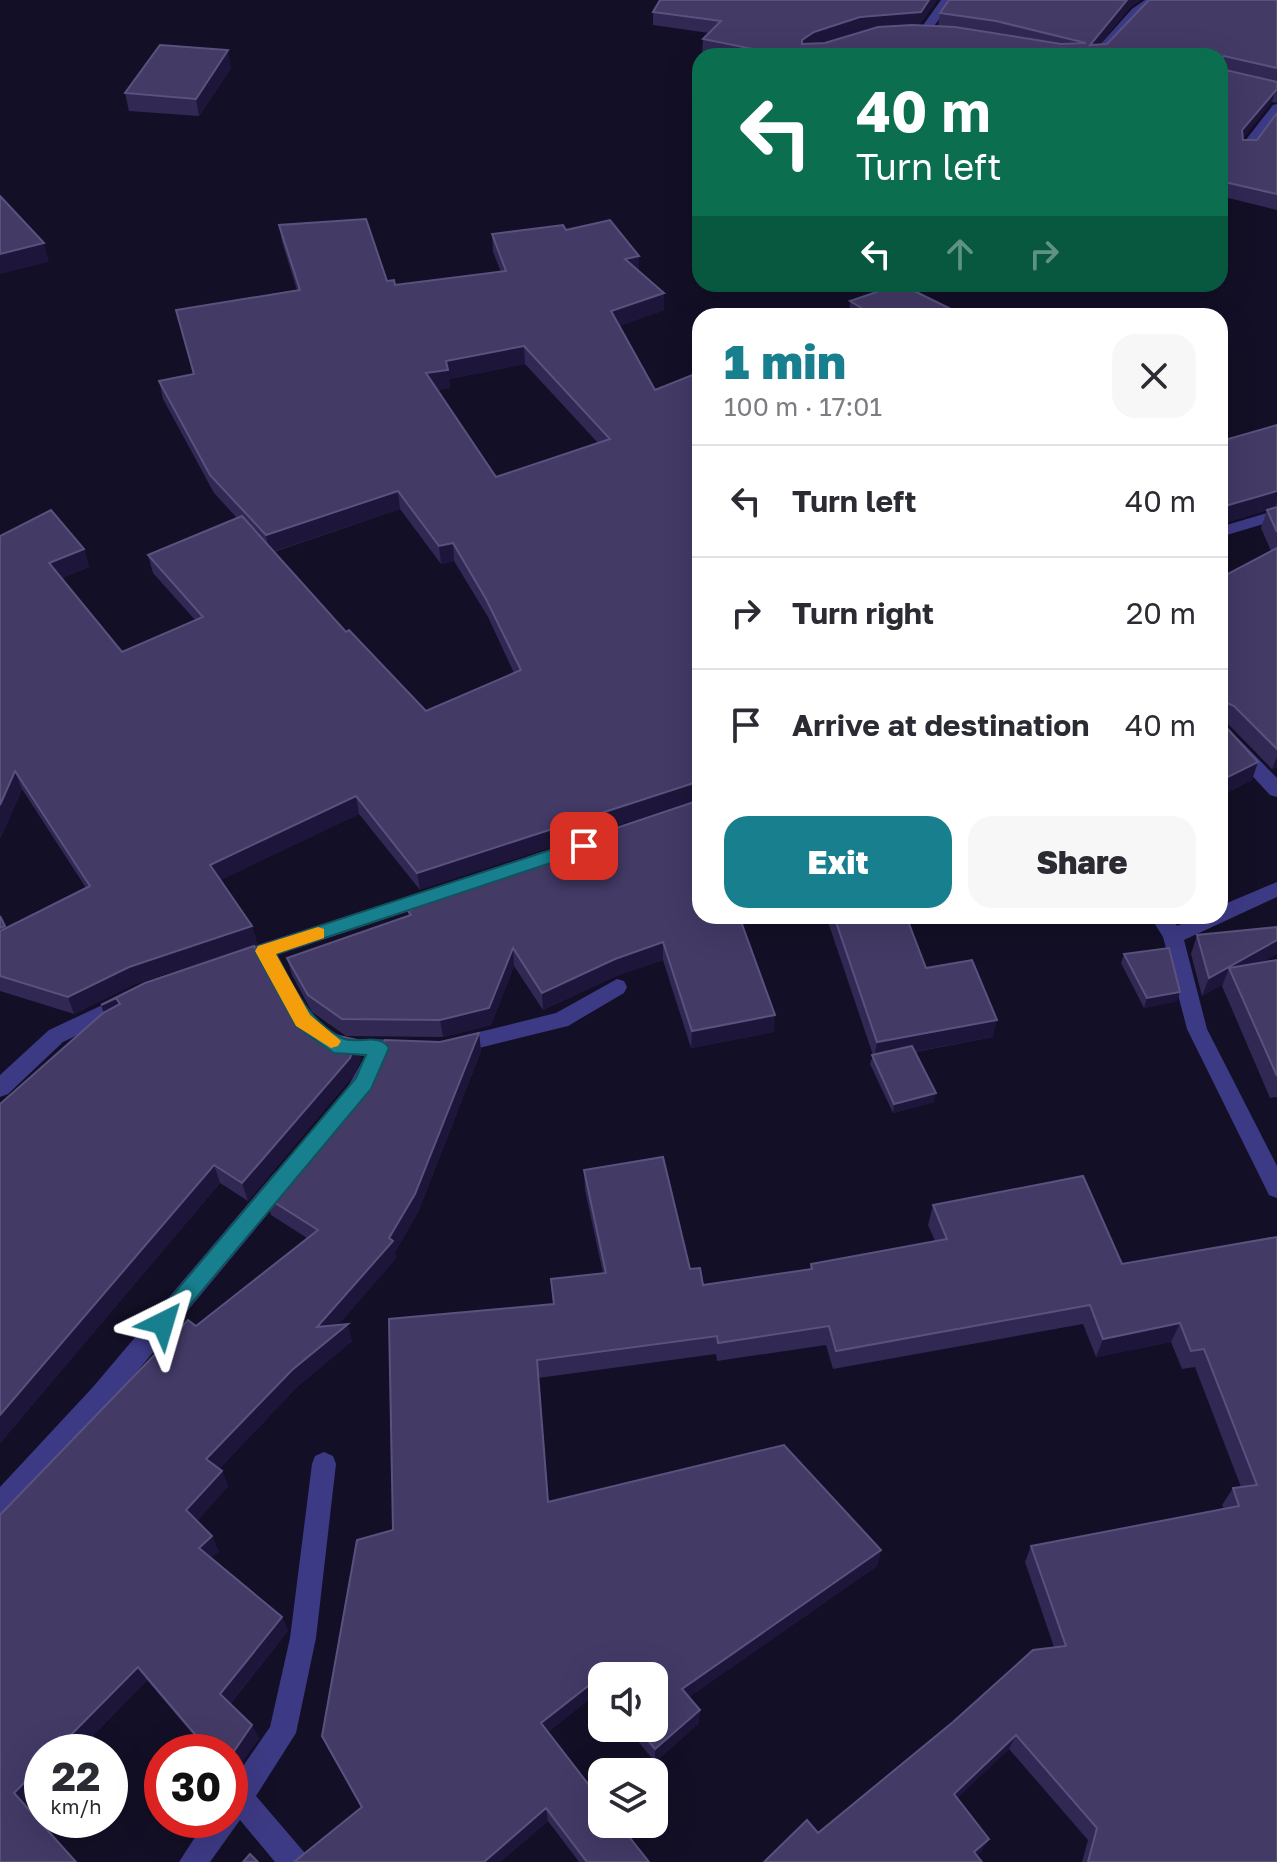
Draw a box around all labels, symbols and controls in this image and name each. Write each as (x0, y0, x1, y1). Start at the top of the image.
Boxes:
text: 40 m (856, 77, 990, 144)
icon: left (724, 80, 828, 184)
text: Turn left (856, 145, 1002, 188)
icon: left (854, 232, 898, 276)
icon: ahead (938, 232, 982, 276)
icon: right (1022, 232, 1066, 276)
text: 1 min (724, 332, 846, 390)
button: close (1112, 334, 1196, 418)
text: 100 m · 17:01 (724, 391, 882, 422)
icon: left (724, 479, 768, 523)
text: Turn left (792, 483, 917, 519)
text: 40 m (1125, 483, 1196, 519)
icon: right (724, 591, 768, 635)
text: Turn right (792, 595, 934, 631)
text: 20 m (1126, 595, 1196, 631)
icon: arrive (724, 703, 768, 747)
text: Arrive at destination (792, 707, 1089, 743)
text: 40 m (1125, 707, 1196, 743)
pin (550, 812, 618, 880)
button: Exit (724, 816, 952, 908)
button: Share (968, 816, 1196, 908)
icon: arrive (562, 824, 606, 868)
position arrow (121, 1281, 205, 1365)
map controls (588, 1662, 668, 1838)
button: sound (588, 1662, 668, 1742)
speed limit sign: 30 (144, 1734, 248, 1838)
text: 22 (52, 1752, 100, 1800)
button: layers (588, 1758, 668, 1838)
text: km/h (51, 1794, 101, 1818)

